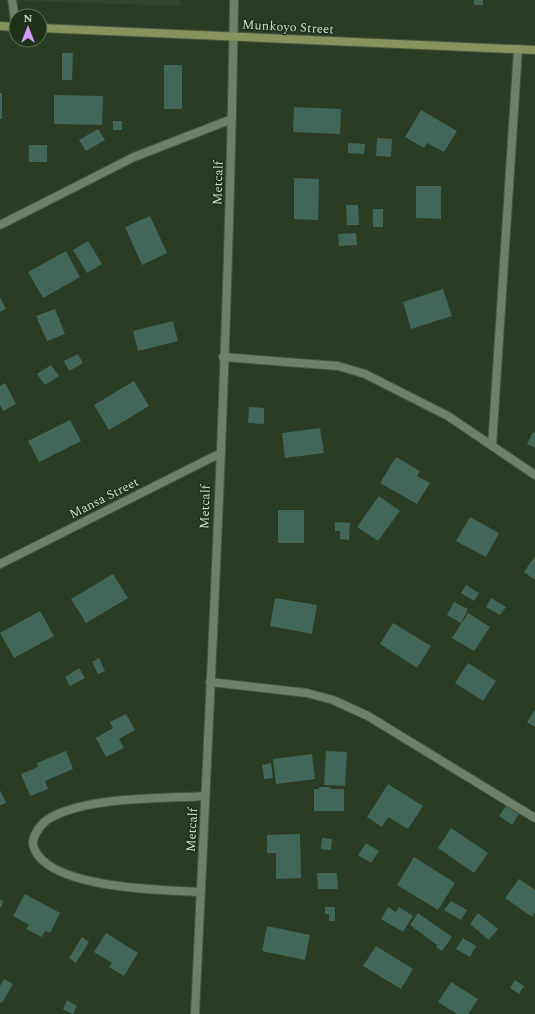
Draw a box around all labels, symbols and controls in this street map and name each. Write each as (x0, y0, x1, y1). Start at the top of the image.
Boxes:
north arrow (8, 8, 48, 48)
text: N (24, 10, 33, 27)
street label: Munkoyo Street (242, 15, 335, 39)
street label: Metcalf (207, 159, 229, 205)
street label: Mansa Street (66, 472, 143, 524)
street label: Metcalf (194, 483, 216, 529)
street label: Metcalf (181, 806, 203, 853)

